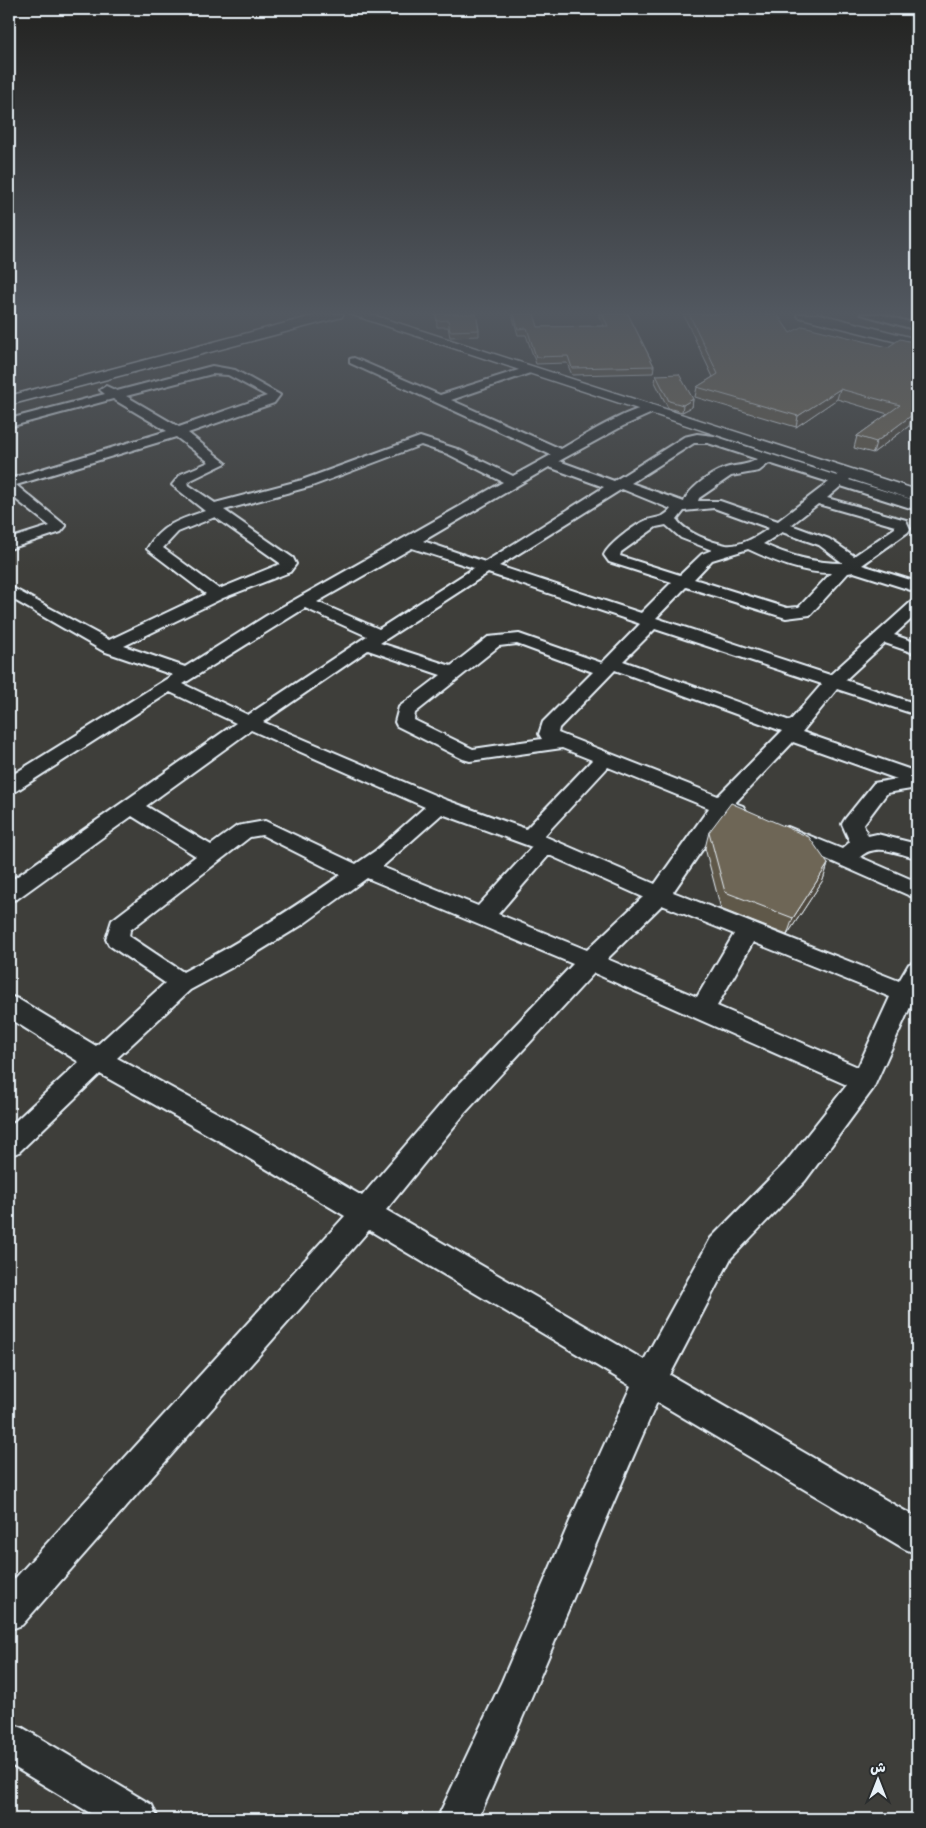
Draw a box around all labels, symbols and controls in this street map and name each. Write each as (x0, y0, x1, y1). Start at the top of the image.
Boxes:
north arrow (854, 1756, 904, 1806)
text: ش (870, 1758, 886, 1776)

